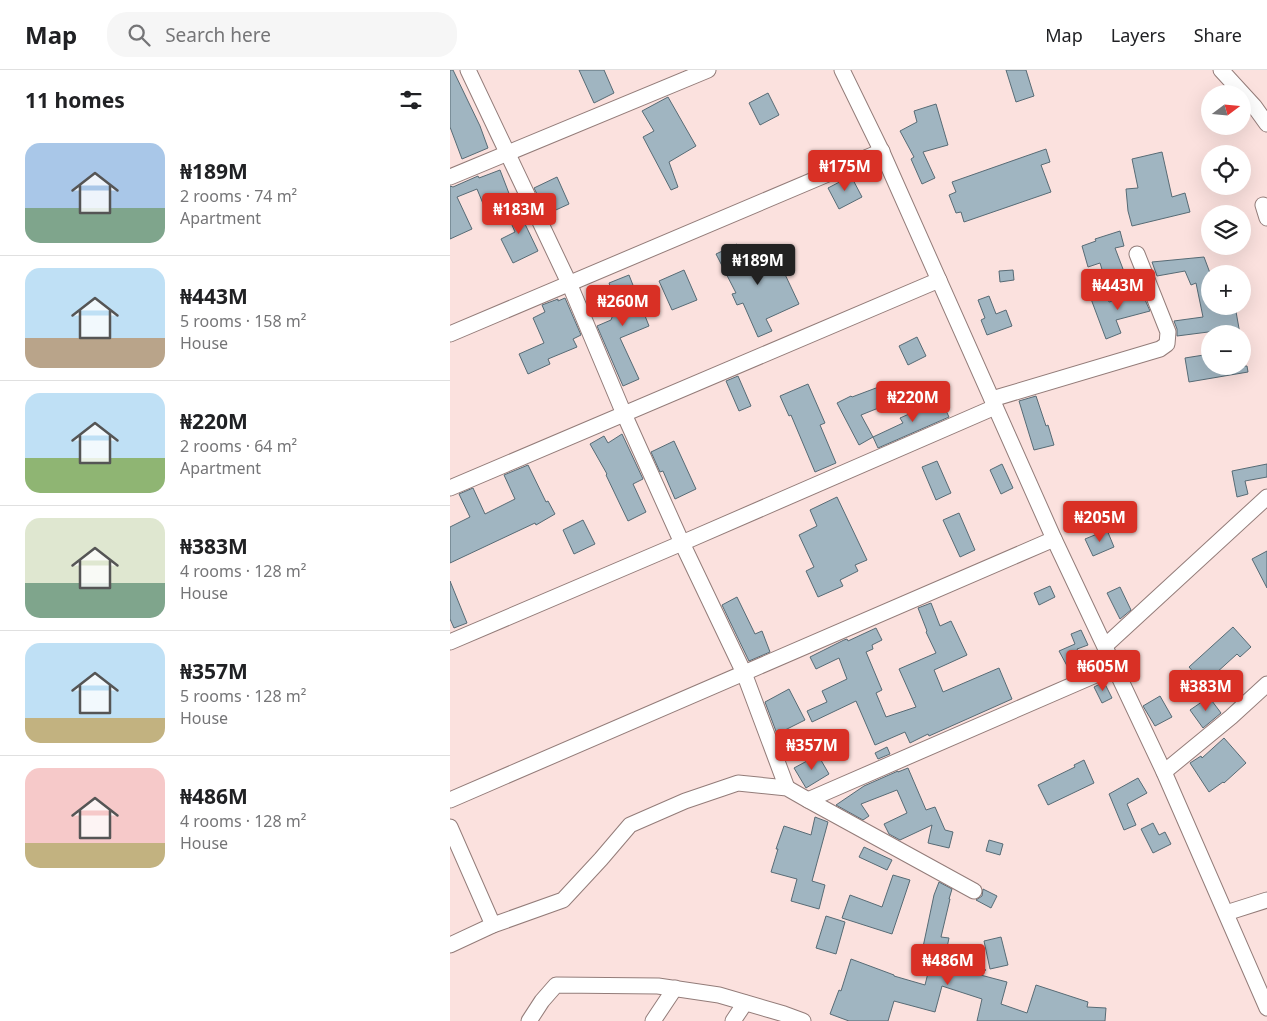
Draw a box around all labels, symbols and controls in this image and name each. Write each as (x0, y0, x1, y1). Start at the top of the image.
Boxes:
search box (107, 12, 457, 57)
text: Map (25, 18, 77, 51)
icon: search (125, 21, 153, 49)
text: Search here (165, 22, 271, 48)
text: Map (1045, 23, 1083, 47)
text: Layers (1111, 23, 1166, 47)
text: Share (1194, 23, 1242, 47)
north arrow (1201, 85, 1251, 135)
map controls (1201, 85, 1251, 375)
text: 11 homes (25, 86, 125, 114)
icon: filters (397, 86, 425, 114)
button: locate (1201, 145, 1251, 195)
pin: ₦175M (810, 150, 880, 192)
text: ₦175M (819, 155, 871, 177)
text: ₦189M (180, 157, 248, 185)
icon: home (65, 163, 125, 223)
text: 2 rooms · 74 m² (180, 185, 297, 207)
pin: ₦183M (484, 192, 554, 235)
text: ₦183M (493, 198, 545, 220)
button: layers (1201, 205, 1251, 255)
text: Apartment (180, 207, 261, 229)
pin: ₦189M (723, 244, 793, 286)
text: ₦189M (732, 249, 784, 271)
button: + (1201, 265, 1251, 315)
pin: ₦443M (1083, 268, 1153, 311)
text: ₦443M (1092, 274, 1144, 296)
text: ₦443M (180, 282, 248, 310)
pin: ₦260M (588, 284, 658, 327)
icon: home (65, 288, 125, 348)
text: ₦260M (597, 290, 649, 312)
text: 5 rooms · 158 m² (180, 310, 306, 332)
button: − (1201, 325, 1251, 375)
text: House (180, 332, 228, 354)
pin: ₦220M (878, 380, 948, 423)
text: ₦220M (887, 386, 939, 408)
text: ₦220M (180, 407, 248, 435)
icon: home (65, 413, 125, 473)
text: 2 rooms · 64 m² (180, 435, 297, 457)
text: Apartment (180, 457, 261, 479)
pin: ₦205M (1065, 500, 1135, 543)
text: ₦205M (1074, 506, 1126, 528)
text: ₦383M (180, 532, 248, 560)
icon: home (65, 538, 125, 598)
text: 4 rooms · 128 m² (180, 560, 306, 582)
text: House (180, 582, 228, 604)
pin: ₦605M (1068, 650, 1138, 692)
text: ₦605M (1077, 655, 1129, 677)
text: ₦357M (180, 657, 248, 685)
icon: home (65, 663, 125, 723)
pin: ₦383M (1171, 670, 1241, 712)
text: ₦383M (1180, 675, 1232, 697)
text: 5 rooms · 128 m² (180, 685, 306, 707)
text: House (180, 707, 228, 729)
pin: ₦357M (777, 728, 847, 771)
text: ₦357M (786, 734, 838, 756)
text: ₦486M (180, 782, 248, 810)
icon: home (65, 788, 125, 848)
text: 4 rooms · 128 m² (180, 810, 306, 832)
text: House (180, 832, 228, 854)
pin: ₦486M (913, 944, 983, 986)
text: ₦486M (922, 949, 974, 971)

